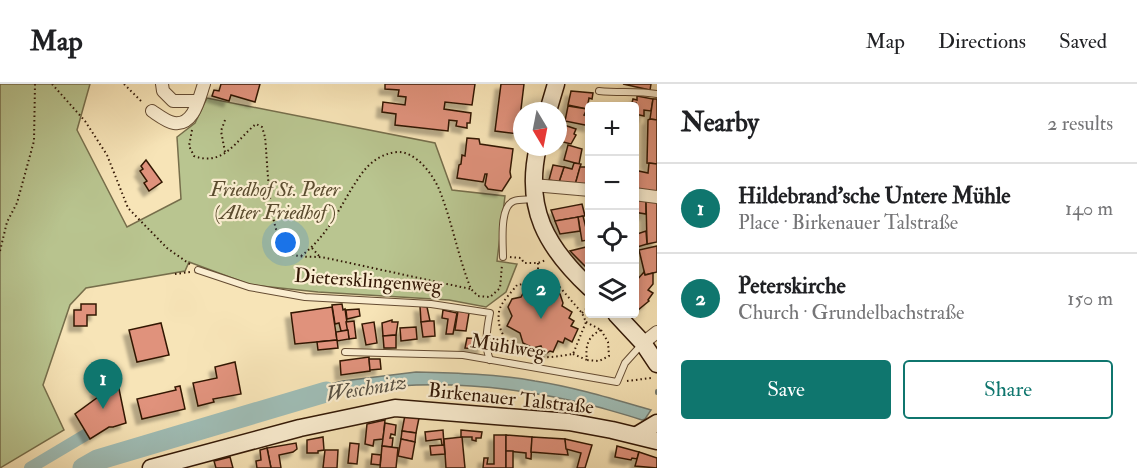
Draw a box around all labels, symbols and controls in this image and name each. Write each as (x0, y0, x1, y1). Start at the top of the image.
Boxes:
text: Map (30, 24, 83, 59)
text: Map (865, 28, 905, 55)
text: Directions (938, 28, 1026, 55)
text: Saved (1059, 28, 1107, 55)
north arrow (513, 102, 567, 156)
map controls (585, 102, 639, 318)
button: + (585, 102, 639, 156)
text: Nearby (681, 107, 759, 139)
text: 2 results (1047, 111, 1113, 136)
button: − (585, 156, 639, 210)
park label: Friedhof St. Peter (Alter Friedhof) (209, 177, 341, 225)
text: Hildebrand’sche Untere Mühle (738, 182, 1011, 210)
text: 1 (697, 196, 704, 221)
text: 140 m (1065, 196, 1113, 221)
button: locate (585, 210, 639, 264)
text: Place · Birkenauer Talstraße (738, 210, 958, 235)
your location (271, 228, 300, 257)
street label: Dietersklingenweg (293, 263, 444, 298)
button: layers (585, 264, 639, 318)
pin: 2 (522, 270, 560, 319)
text: Peterskirche (738, 272, 846, 300)
text: 2 (695, 286, 706, 311)
text: 150 m (1067, 286, 1113, 311)
text: Church · Grundelbachstraße (738, 300, 964, 325)
street label: Mühlweg (469, 328, 548, 365)
pin: 1 (84, 360, 122, 409)
button: Save (681, 360, 891, 419)
button: Share (903, 360, 1113, 419)
water label: Weschnitz (324, 369, 408, 408)
street label: Birkenauer Talstraße (427, 377, 595, 420)

